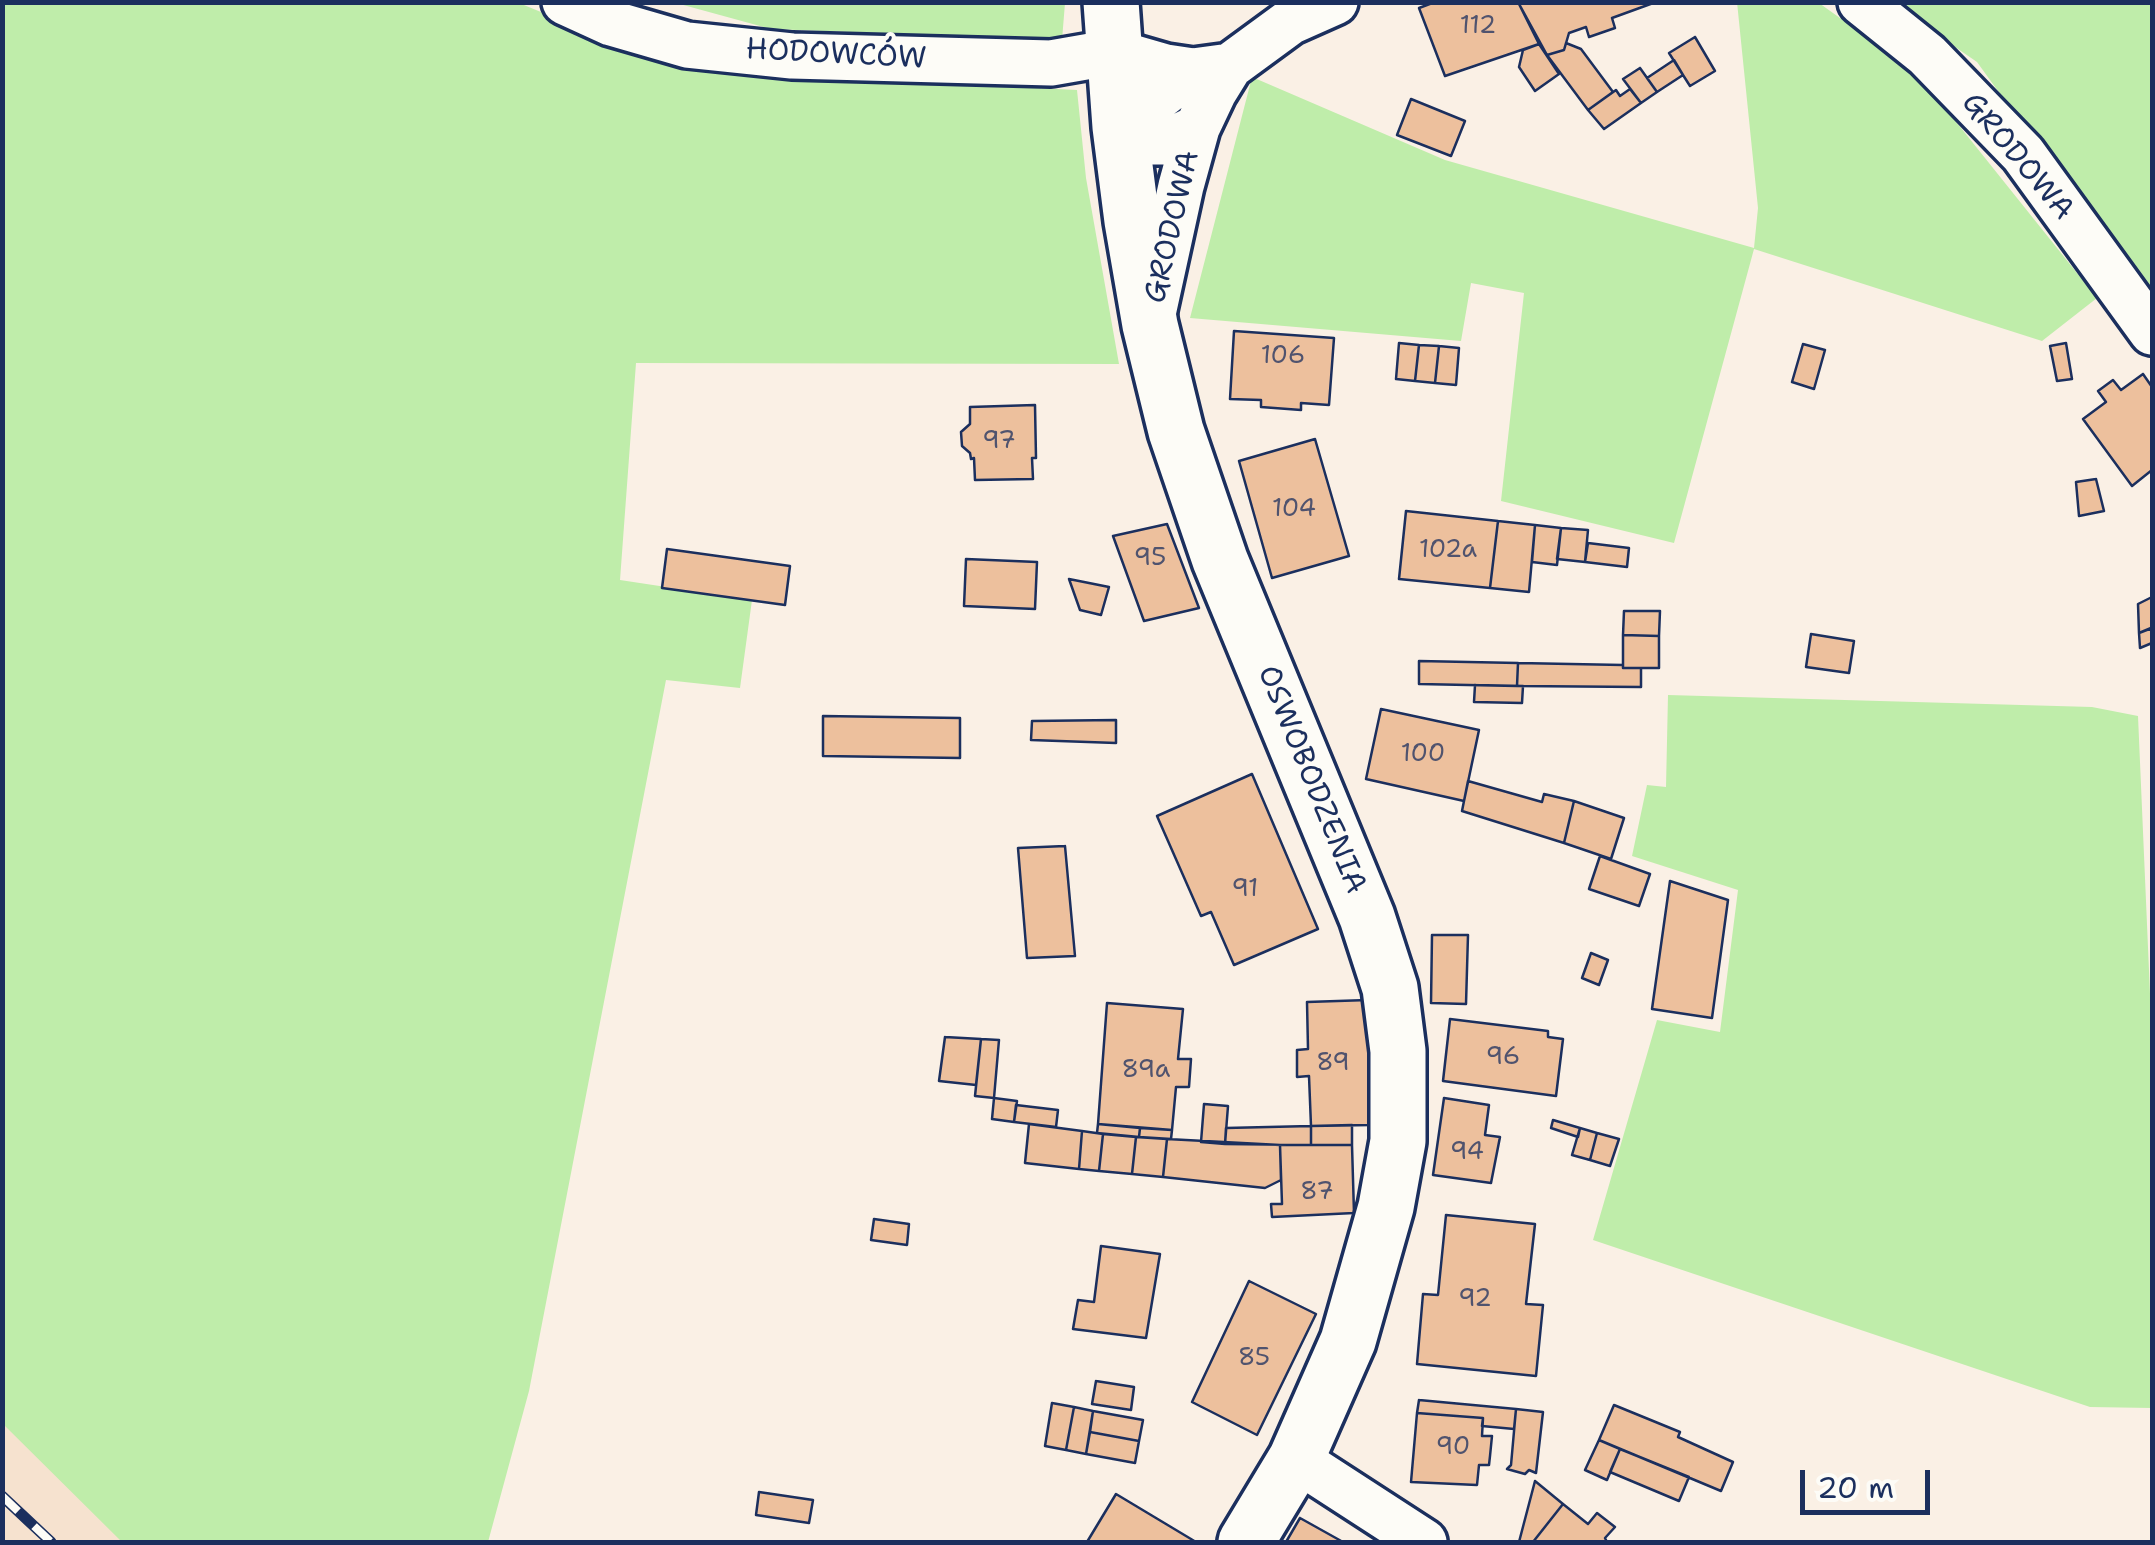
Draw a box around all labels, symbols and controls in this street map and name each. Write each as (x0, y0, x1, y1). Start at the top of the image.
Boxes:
house number: 112 (1460, 11, 1496, 41)
street label: HODOWCÓW (745, 32, 927, 78)
street label: GRODOWA (1953, 86, 2081, 228)
street label: GRODOWA (1138, 147, 1208, 307)
house number: 106 (1261, 341, 1305, 371)
house number: 97 (982, 426, 1016, 456)
house number: 104 (1272, 494, 1316, 524)
house number: 102a (1419, 535, 1477, 565)
house number: 95 (1134, 543, 1166, 573)
street label: OSWOBODZENIA (1249, 661, 1373, 899)
house number: 100 (1401, 739, 1445, 769)
house number: 91 (1231, 874, 1259, 904)
house number: 96 (1486, 1042, 1520, 1072)
house number: 89 (1316, 1048, 1350, 1078)
house number: 89a (1122, 1055, 1170, 1085)
house number: 94 (1450, 1137, 1484, 1167)
house number: 87 (1300, 1177, 1334, 1207)
house number: 92 (1458, 1284, 1492, 1314)
house number: 85 (1238, 1343, 1270, 1373)
house number: 90 (1436, 1432, 1470, 1462)
scale bar (1805, 1450, 1935, 1512)
text: 20 m (1817, 1467, 1894, 1508)

